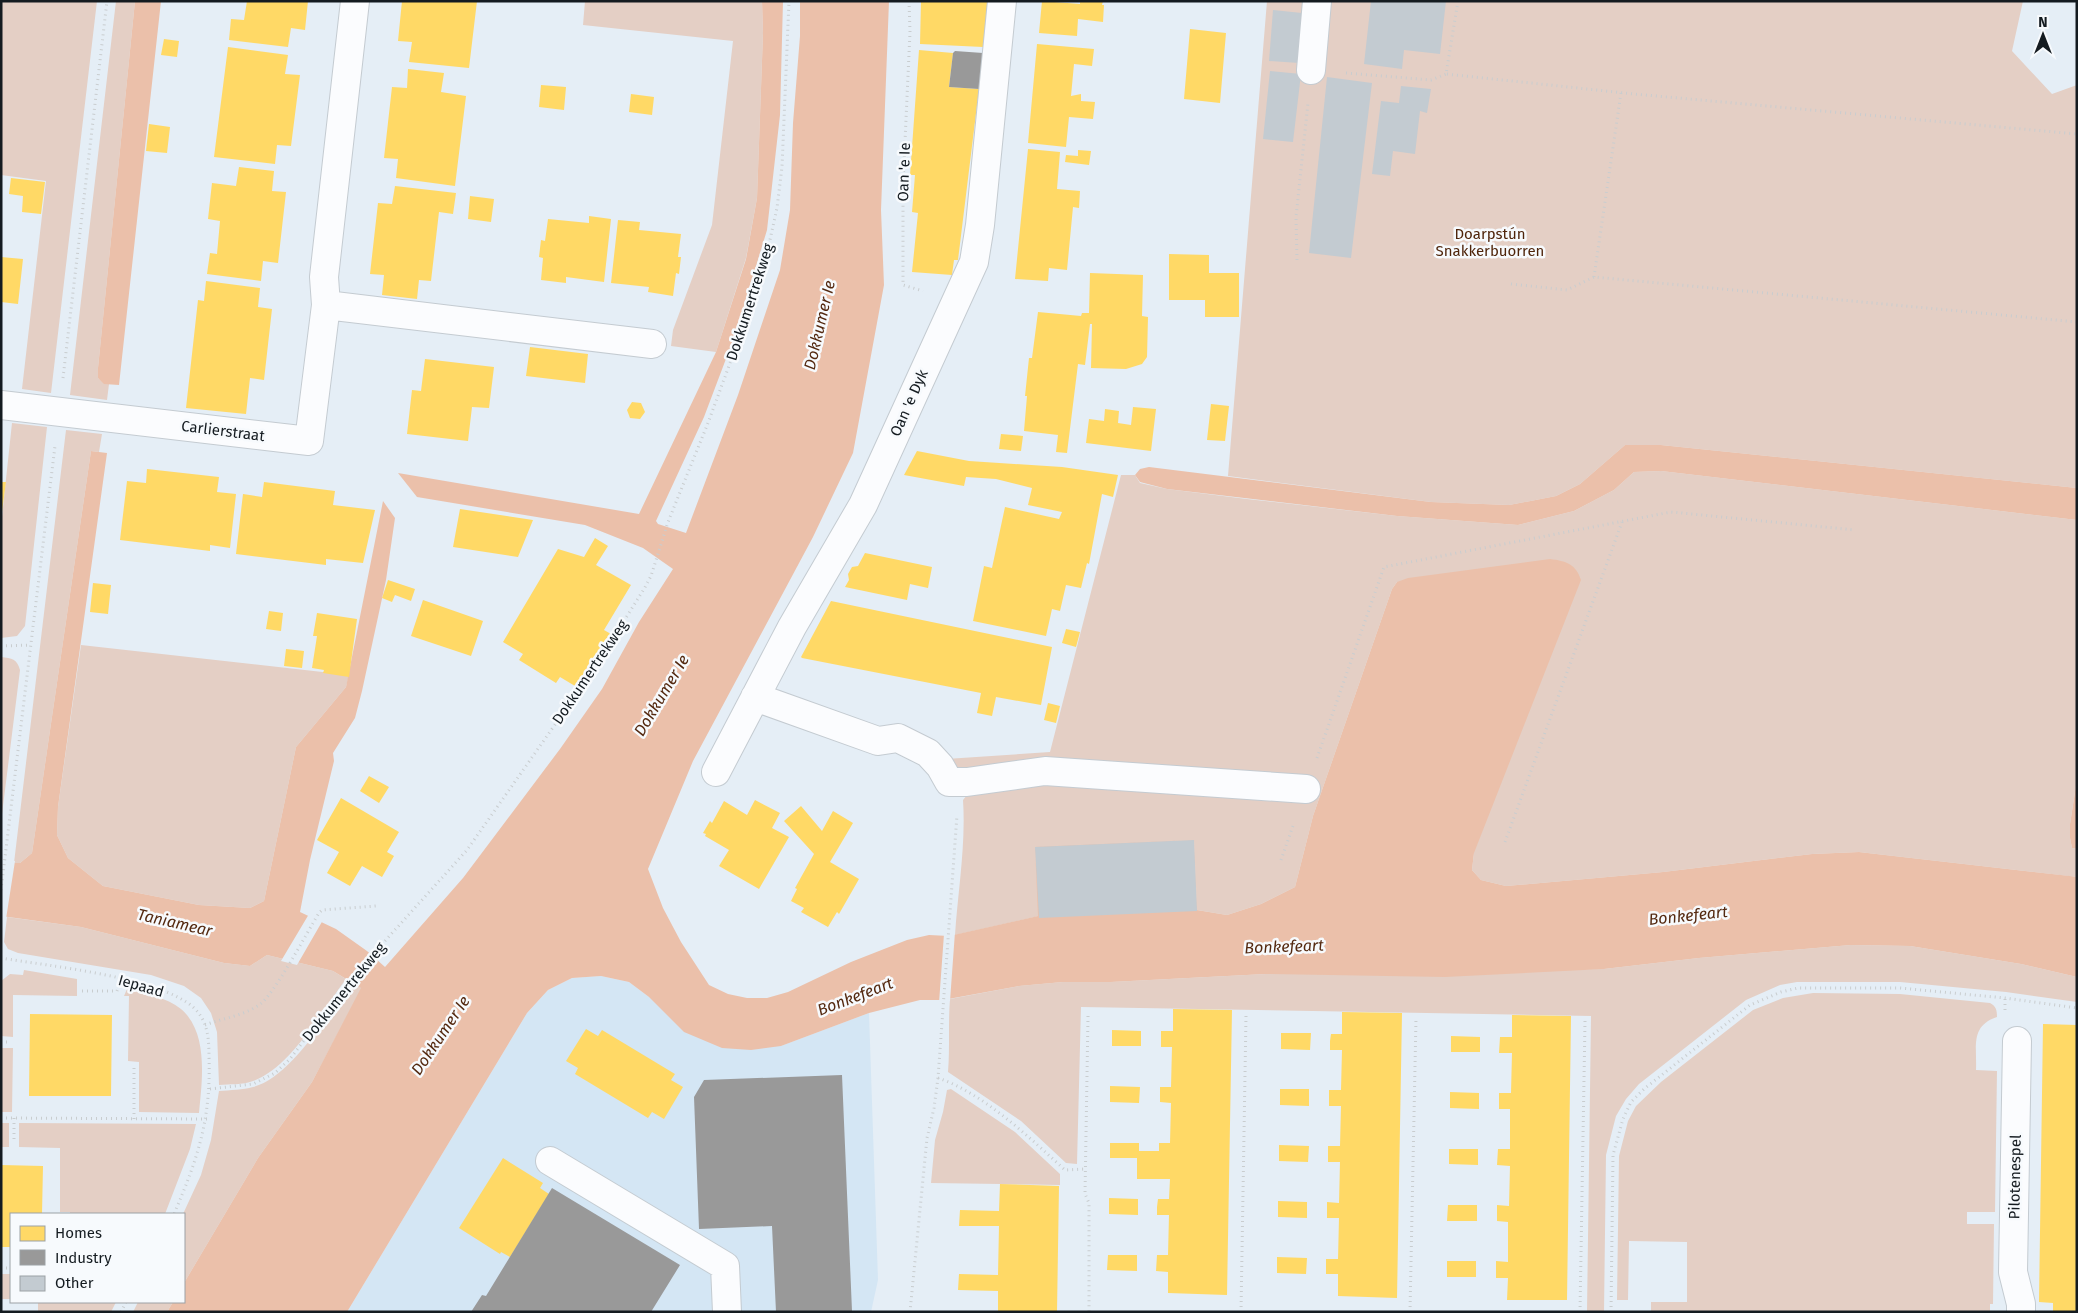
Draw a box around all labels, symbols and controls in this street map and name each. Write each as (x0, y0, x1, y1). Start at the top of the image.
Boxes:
north arrow (2018, 10, 2068, 60)
text: N (2038, 14, 2048, 31)
street label: Oan 'e Ie (894, 142, 914, 202)
park label: Doarpstún Snakkerbuorren (1436, 225, 1544, 260)
street label: Dokkumertrekweg (723, 241, 778, 363)
water label: Dokkumer Ie (800, 279, 839, 372)
street label: Oan 'e Dyk (886, 367, 932, 439)
street label: Carlierstraat (180, 417, 266, 445)
street label: Dokkumertrekweg (548, 616, 632, 728)
water label: Dokkumer Ie (630, 651, 693, 739)
water label: Bonkefeart (1648, 902, 1729, 929)
water label: Taniamear (136, 905, 215, 941)
water label: Bonkefeart (1244, 936, 1324, 957)
street label: Dokkumertrekweg (298, 939, 390, 1045)
street label: Iepaad (116, 971, 166, 1001)
water label: Bonkefeart (815, 973, 896, 1020)
water label: Dokkumer Ie (407, 992, 474, 1078)
street label: Pilotenespel (2005, 1134, 2025, 1220)
legend (10, 1213, 185, 1303)
text: Homes (55, 1224, 102, 1242)
text: Industry (55, 1249, 112, 1267)
text: Other (55, 1274, 94, 1292)

